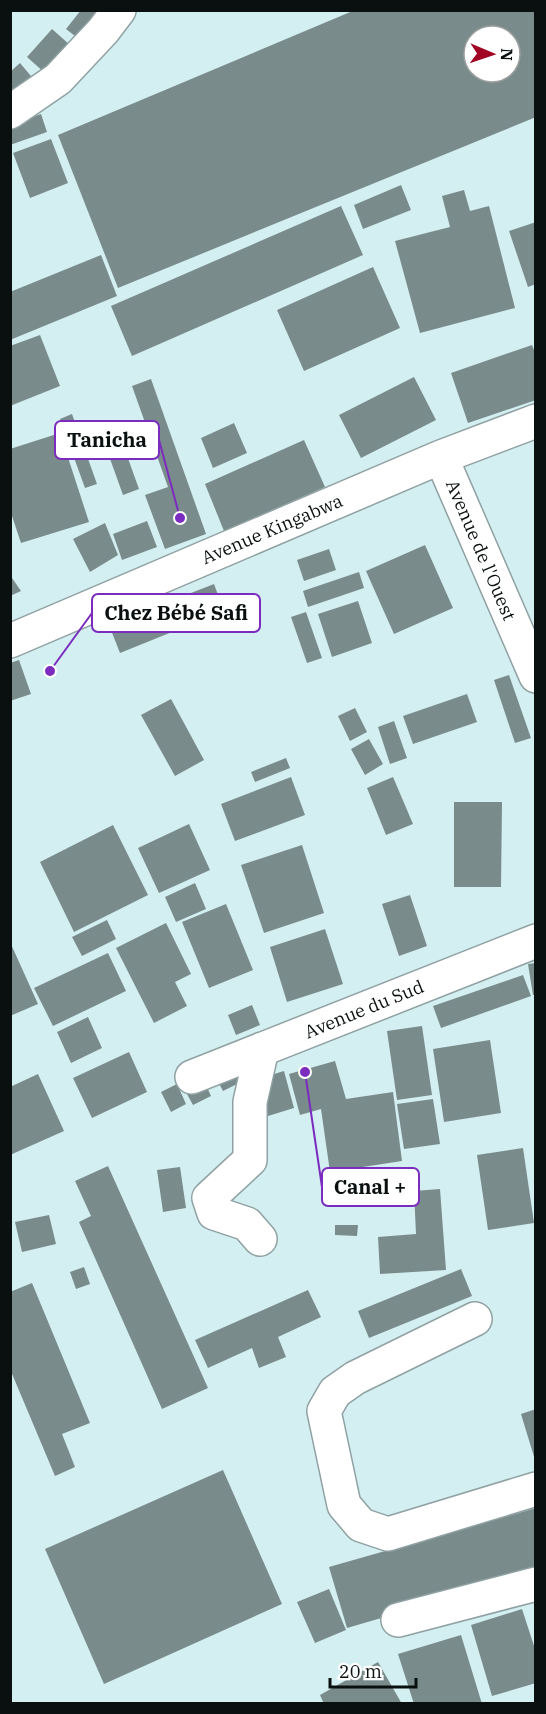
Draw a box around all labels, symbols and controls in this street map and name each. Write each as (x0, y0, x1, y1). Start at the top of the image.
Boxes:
north arrow (462, 24, 522, 84)
text: N (497, 48, 517, 61)
callout: Tanicha (55, 421, 159, 459)
text: Tanicha (67, 426, 147, 453)
street label: Avenue de l'Ouest (441, 476, 521, 624)
street label: Avenue Kingabwa (198, 489, 346, 569)
callout: Chez Bébé Safi (92, 594, 260, 632)
text: Chez Bébé Safi (104, 599, 248, 626)
street label: Avenue du Sud (301, 975, 427, 1043)
callout: Canal + (322, 1168, 419, 1206)
text: Canal + (334, 1173, 406, 1200)
scale bar (330, 1651, 416, 1689)
text: 20 m (339, 1660, 382, 1683)

